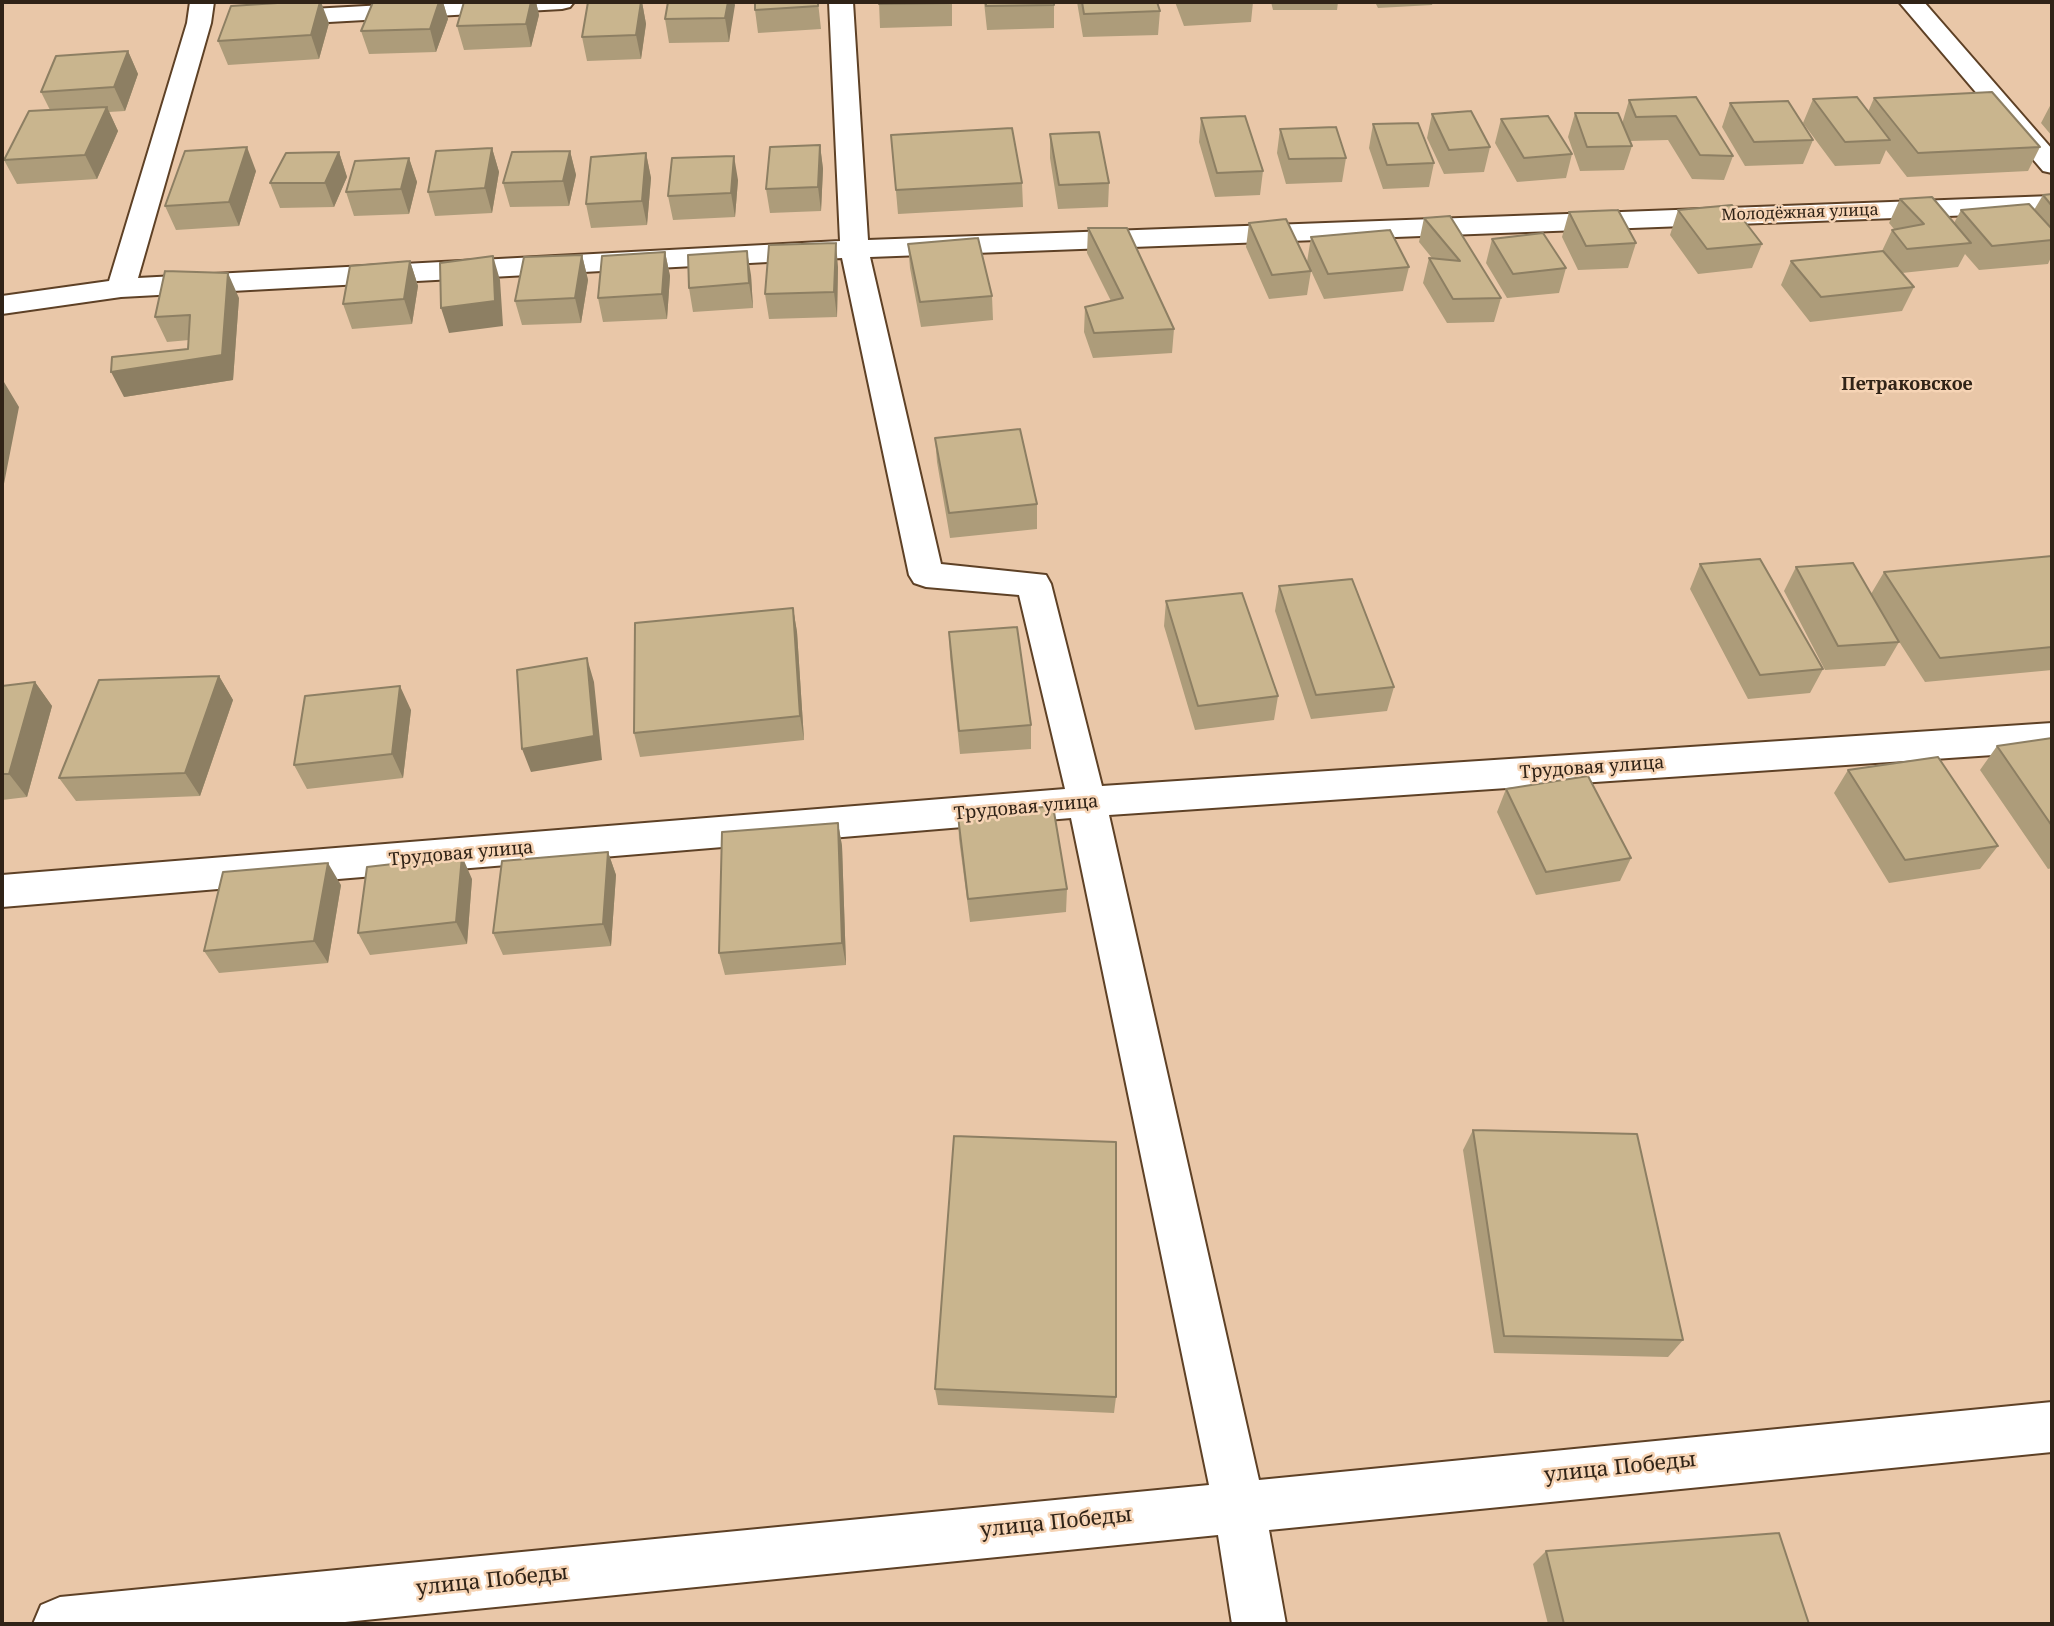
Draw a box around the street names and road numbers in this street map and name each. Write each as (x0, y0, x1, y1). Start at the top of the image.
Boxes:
street label: Молодёжная улица (1721, 201, 1879, 225)
street label: Трудовая улица (1519, 752, 1665, 784)
street label: Трудовая улица (953, 791, 1099, 825)
street label: Трудовая улица (388, 837, 534, 871)
street label: улица Победы (1543, 1447, 1697, 1489)
street label: улица Победы (979, 1502, 1133, 1544)
street label: улица Победы (415, 1560, 569, 1602)

